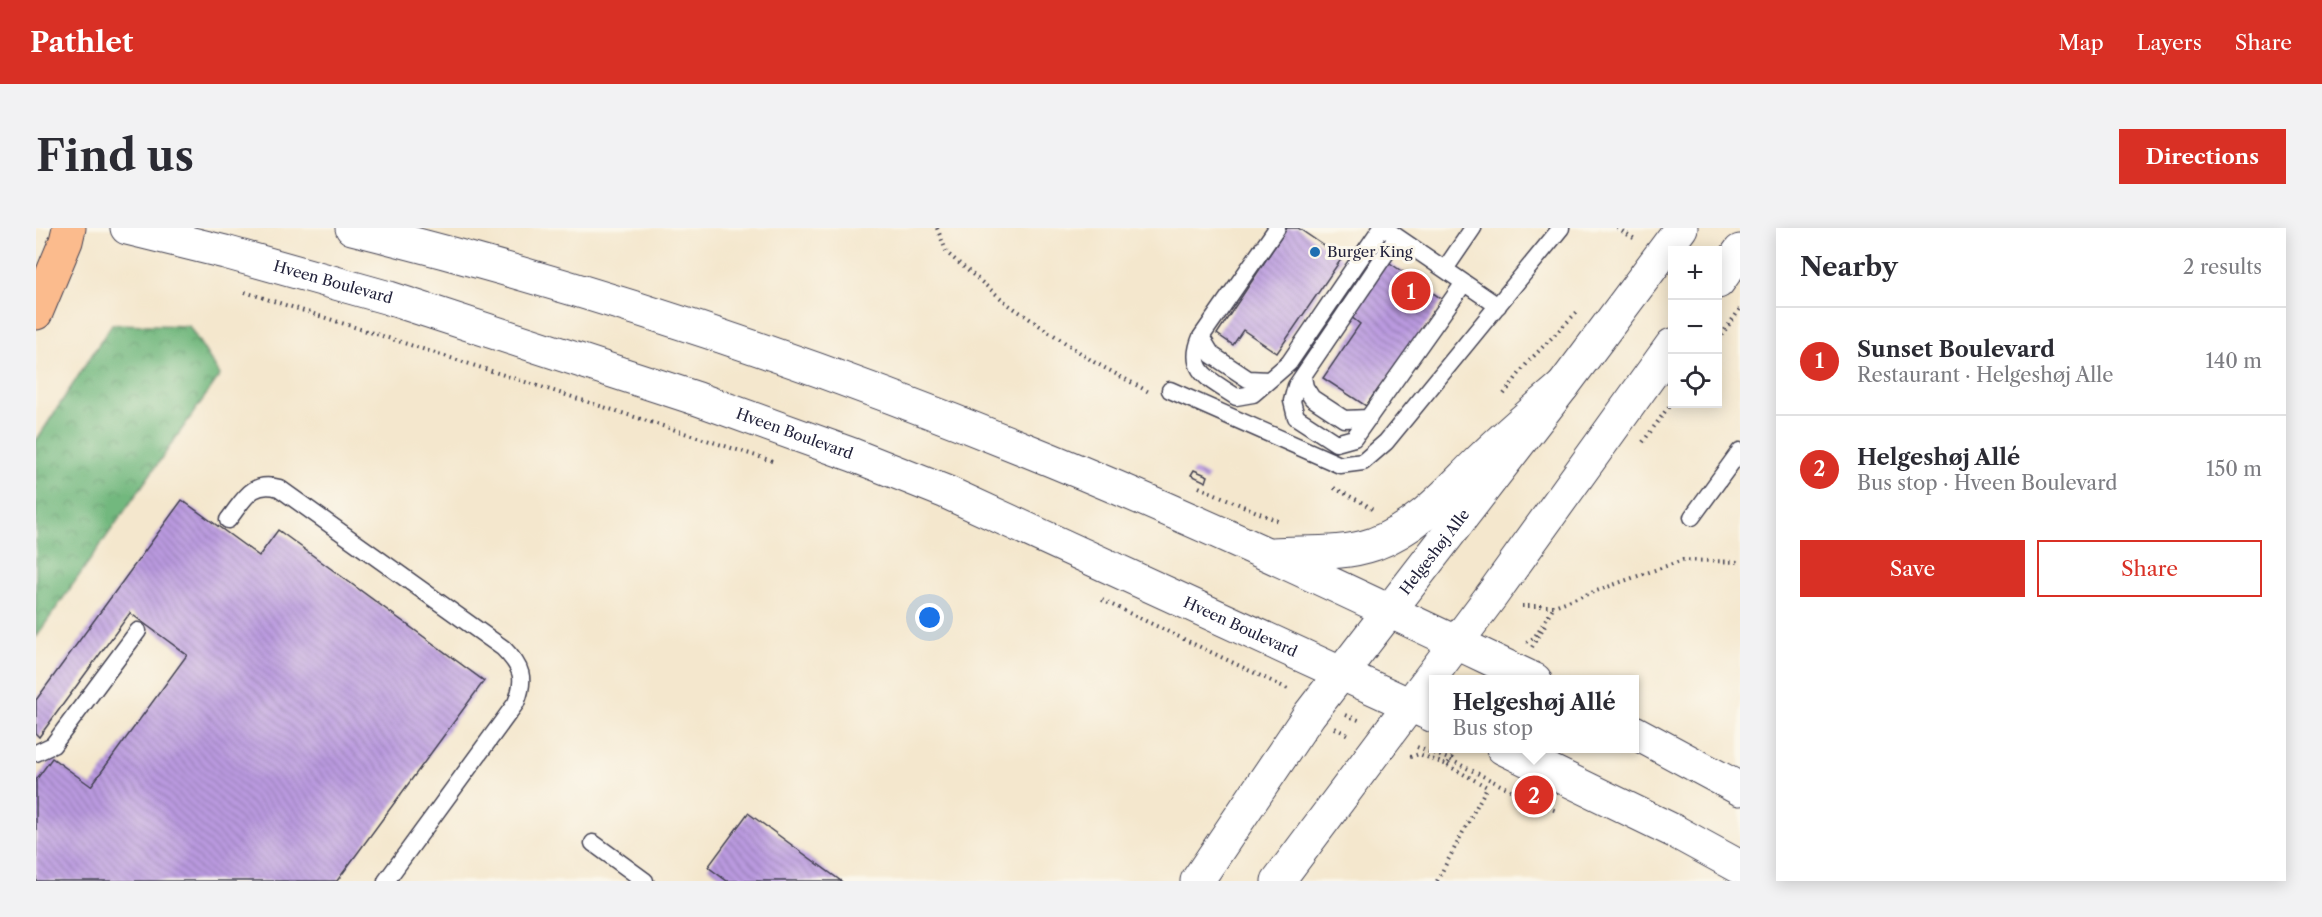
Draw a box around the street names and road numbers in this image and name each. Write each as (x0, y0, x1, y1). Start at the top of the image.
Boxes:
street label: Hveen Boulevard (271, 256, 395, 308)
street label: Hveen Boulevard (734, 404, 856, 463)
street label: Helgeshøj Alle (1395, 505, 1473, 598)
street label: Hveen Boulevard (1181, 592, 1300, 661)

